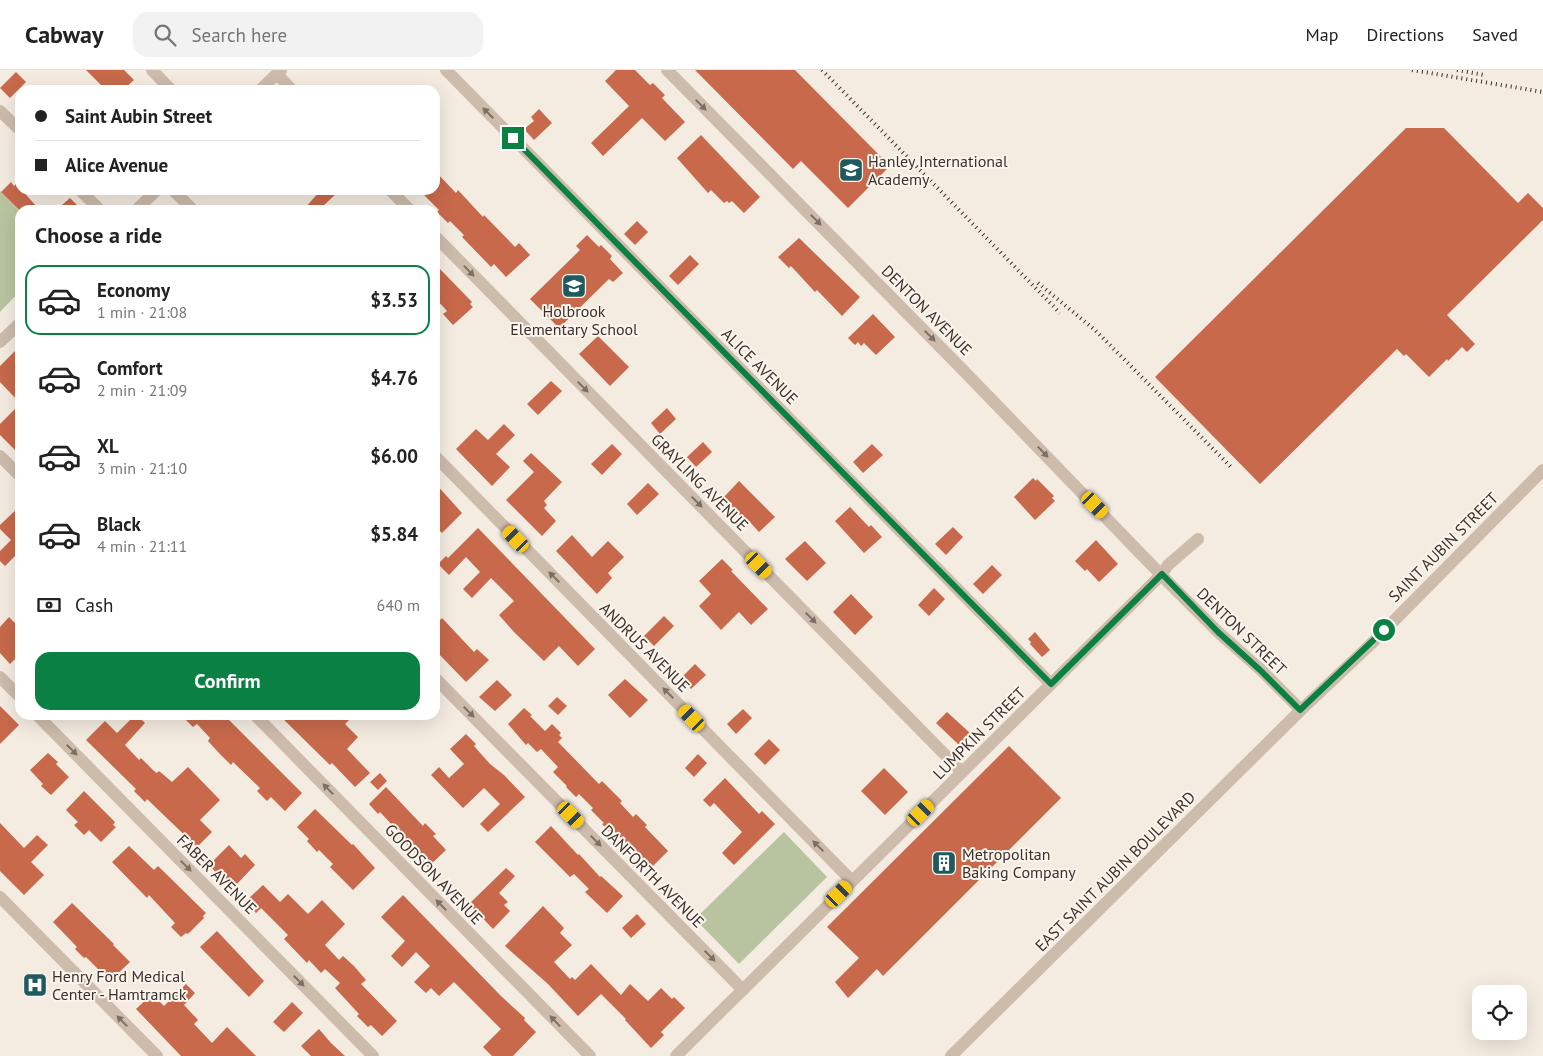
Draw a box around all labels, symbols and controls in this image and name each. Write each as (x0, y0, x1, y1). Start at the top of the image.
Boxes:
search box (133, 12, 483, 57)
text: Cabway (25, 19, 103, 50)
icon: search (151, 21, 179, 49)
text: Search here (191, 23, 287, 47)
text: Map (1306, 23, 1338, 46)
text: Directions (1366, 23, 1444, 46)
text: Saved (1472, 23, 1518, 46)
one-way arrow (695, 98, 707, 110)
text: Saint Aubin Street (65, 104, 212, 128)
one-way arrow (483, 108, 495, 120)
route end (502, 127, 524, 149)
place label: Hanley International Academy (868, 151, 1008, 189)
text: Alice Avenue (65, 153, 168, 177)
school or university icon: Hanley International Academy (838, 157, 864, 183)
one-way arrow (810, 214, 822, 226)
text: Choose a ride (35, 221, 162, 249)
street label: DENTON AVENUE (878, 261, 976, 359)
one-way arrow (463, 264, 475, 276)
school or university icon: Holbrook Elementary School (561, 273, 587, 299)
icon: car (37, 278, 82, 323)
text: Economy (97, 278, 170, 302)
text: $3.53 (370, 288, 418, 312)
place label: Holbrook Elementary School (510, 301, 638, 339)
text: 1 min · 21:08 (97, 302, 187, 322)
street label: ALICE AVENUE (718, 324, 802, 408)
one-way arrow (924, 330, 936, 342)
icon: car (37, 356, 82, 401)
text: Comfort (97, 356, 163, 380)
text: $4.76 (370, 366, 418, 390)
text: 2 min · 21:09 (97, 380, 187, 400)
one-way arrow (577, 380, 589, 392)
street label: GRAYLING AVENUE (647, 429, 753, 535)
icon: car (37, 434, 82, 479)
text: XL (97, 434, 119, 458)
text: $6.00 (370, 444, 418, 468)
one-way arrow (1037, 446, 1049, 458)
text: 3 min · 21:10 (97, 458, 187, 478)
street label: SAINT AUBIN STREET (1384, 488, 1502, 606)
car (1079, 489, 1110, 521)
one-way arrow (691, 496, 703, 508)
icon: car (37, 512, 82, 557)
text: Black (97, 512, 141, 536)
text: $5.84 (370, 522, 418, 546)
car (500, 523, 531, 555)
text: 4 min · 21:11 (97, 536, 187, 556)
car (743, 549, 774, 581)
one-way arrow (548, 571, 560, 583)
street label: DENTON STREET (1193, 583, 1291, 679)
icon: cash (35, 591, 63, 619)
text: Cash (75, 593, 113, 617)
text: 640 m (377, 595, 420, 615)
street label: ANDRUS AVENUE (596, 598, 694, 696)
one-way arrow (805, 612, 817, 624)
route start (1373, 619, 1395, 641)
button: Confirm (35, 652, 420, 710)
street label: LUMPKIN STREET (929, 682, 1030, 783)
one-way arrow (662, 687, 674, 699)
car (676, 702, 707, 734)
one-way arrow (463, 706, 475, 718)
one-way arrow (65, 744, 77, 756)
one-way arrow (322, 784, 334, 796)
street label: EAST SAINT AUBIN BOULEVARD (1031, 787, 1199, 955)
car (905, 797, 936, 829)
car (555, 799, 586, 831)
street label: GOODSON AVENUE (381, 820, 487, 928)
street label: DANFORTH AVENUE (597, 820, 709, 932)
street label: FABER AVENUE (173, 830, 261, 918)
one-way arrow (589, 834, 601, 846)
one-way arrow (812, 840, 824, 852)
place label: Metropolitan Baking Company (962, 844, 1076, 882)
building icon: Metropolitan Baking Company (931, 850, 957, 876)
one-way arrow (179, 859, 191, 871)
car (823, 878, 854, 910)
one-way arrow (436, 900, 448, 912)
one-way arrow (703, 950, 715, 962)
place label: Henry Ford Medical Center - Hamtramck (52, 966, 187, 1004)
hospital icon: Henry Ford Medical Center - Hamtramck (22, 972, 48, 998)
one-way arrow (293, 975, 305, 987)
map controls (1472, 985, 1527, 1040)
button: locate (1472, 985, 1527, 1040)
one-way arrow (117, 1015, 129, 1027)
one-way arrow (549, 1015, 561, 1027)

